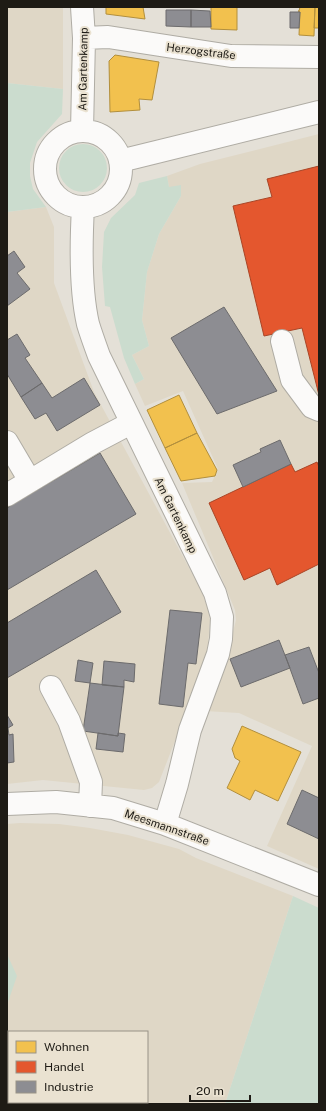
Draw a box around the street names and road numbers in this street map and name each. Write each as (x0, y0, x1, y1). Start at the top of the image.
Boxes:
street label: Am Gartenkamp (76, 27, 90, 111)
street label: Herzogstraße (166, 41, 236, 61)
street label: Am Gartenkamp (152, 475, 200, 555)
street label: Meesmannstraße (123, 807, 211, 847)

